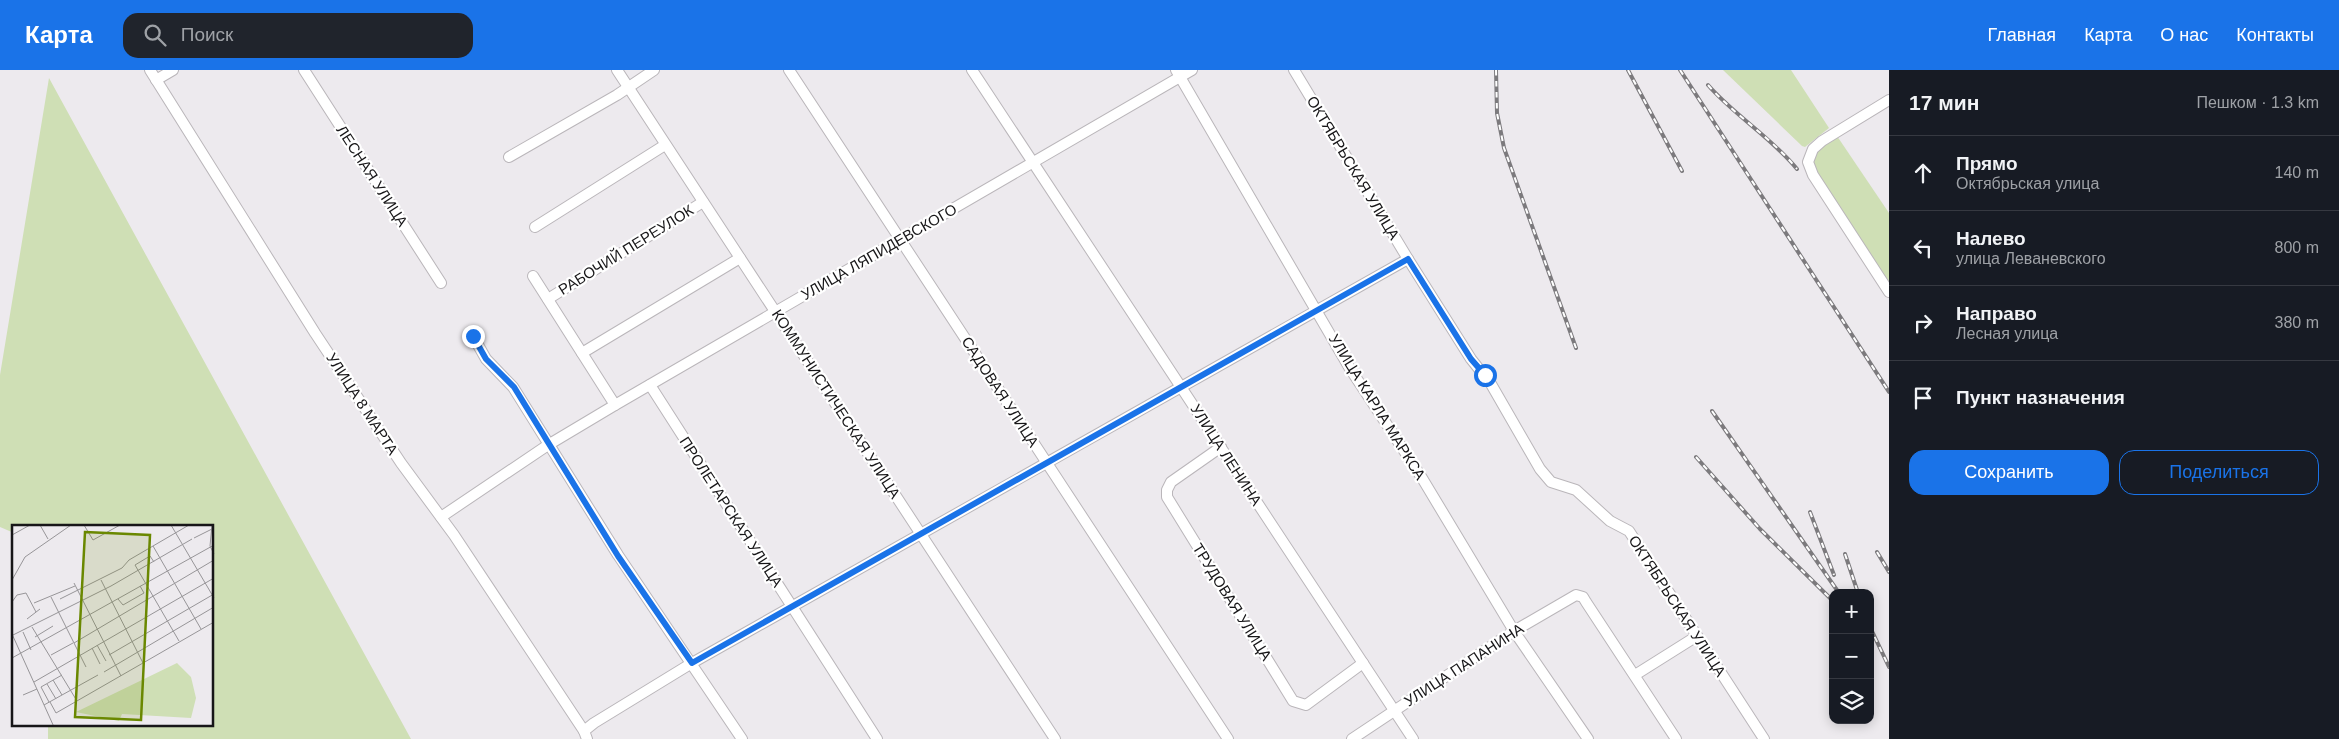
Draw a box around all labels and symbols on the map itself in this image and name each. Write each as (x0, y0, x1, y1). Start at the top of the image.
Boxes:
street label: ОКТЯБРЬСКАЯ УЛИЦА (1304, 93, 1403, 243)
street label: ЛЕСНАЯ УЛИЦА (333, 122, 411, 230)
street label: УЛИЦА ЛЯПИДЕВСКОГО (798, 200, 960, 303)
street label: РАБОЧИЙ ПЕРЕУЛОК (555, 201, 697, 298)
street label: КОММУНИСТИЧЕСКАЯ УЛИЦА (769, 306, 904, 501)
route end (462, 325, 485, 348)
street label: УЛИЦА КАРЛА МАРКСА (1326, 331, 1429, 483)
street label: САДОВАЯ УЛИЦА (958, 333, 1042, 450)
street label: УЛИЦА 8 МАРТА (323, 350, 402, 458)
route start (1474, 364, 1497, 387)
street label: УЛИЦА ЛЕНИНА (1187, 401, 1265, 509)
street label: ПРОЛЕТАРСКАЯ УЛИЦА (676, 433, 786, 590)
inset map (12, 525, 214, 726)
street label: ОКТЯБРЬСКАЯ УЛИЦА (1625, 532, 1729, 679)
street label: ТРУДОВАЯ УЛИЦА (1189, 540, 1275, 663)
street label: УЛИЦА ПАПАНИНА (1401, 620, 1527, 710)

